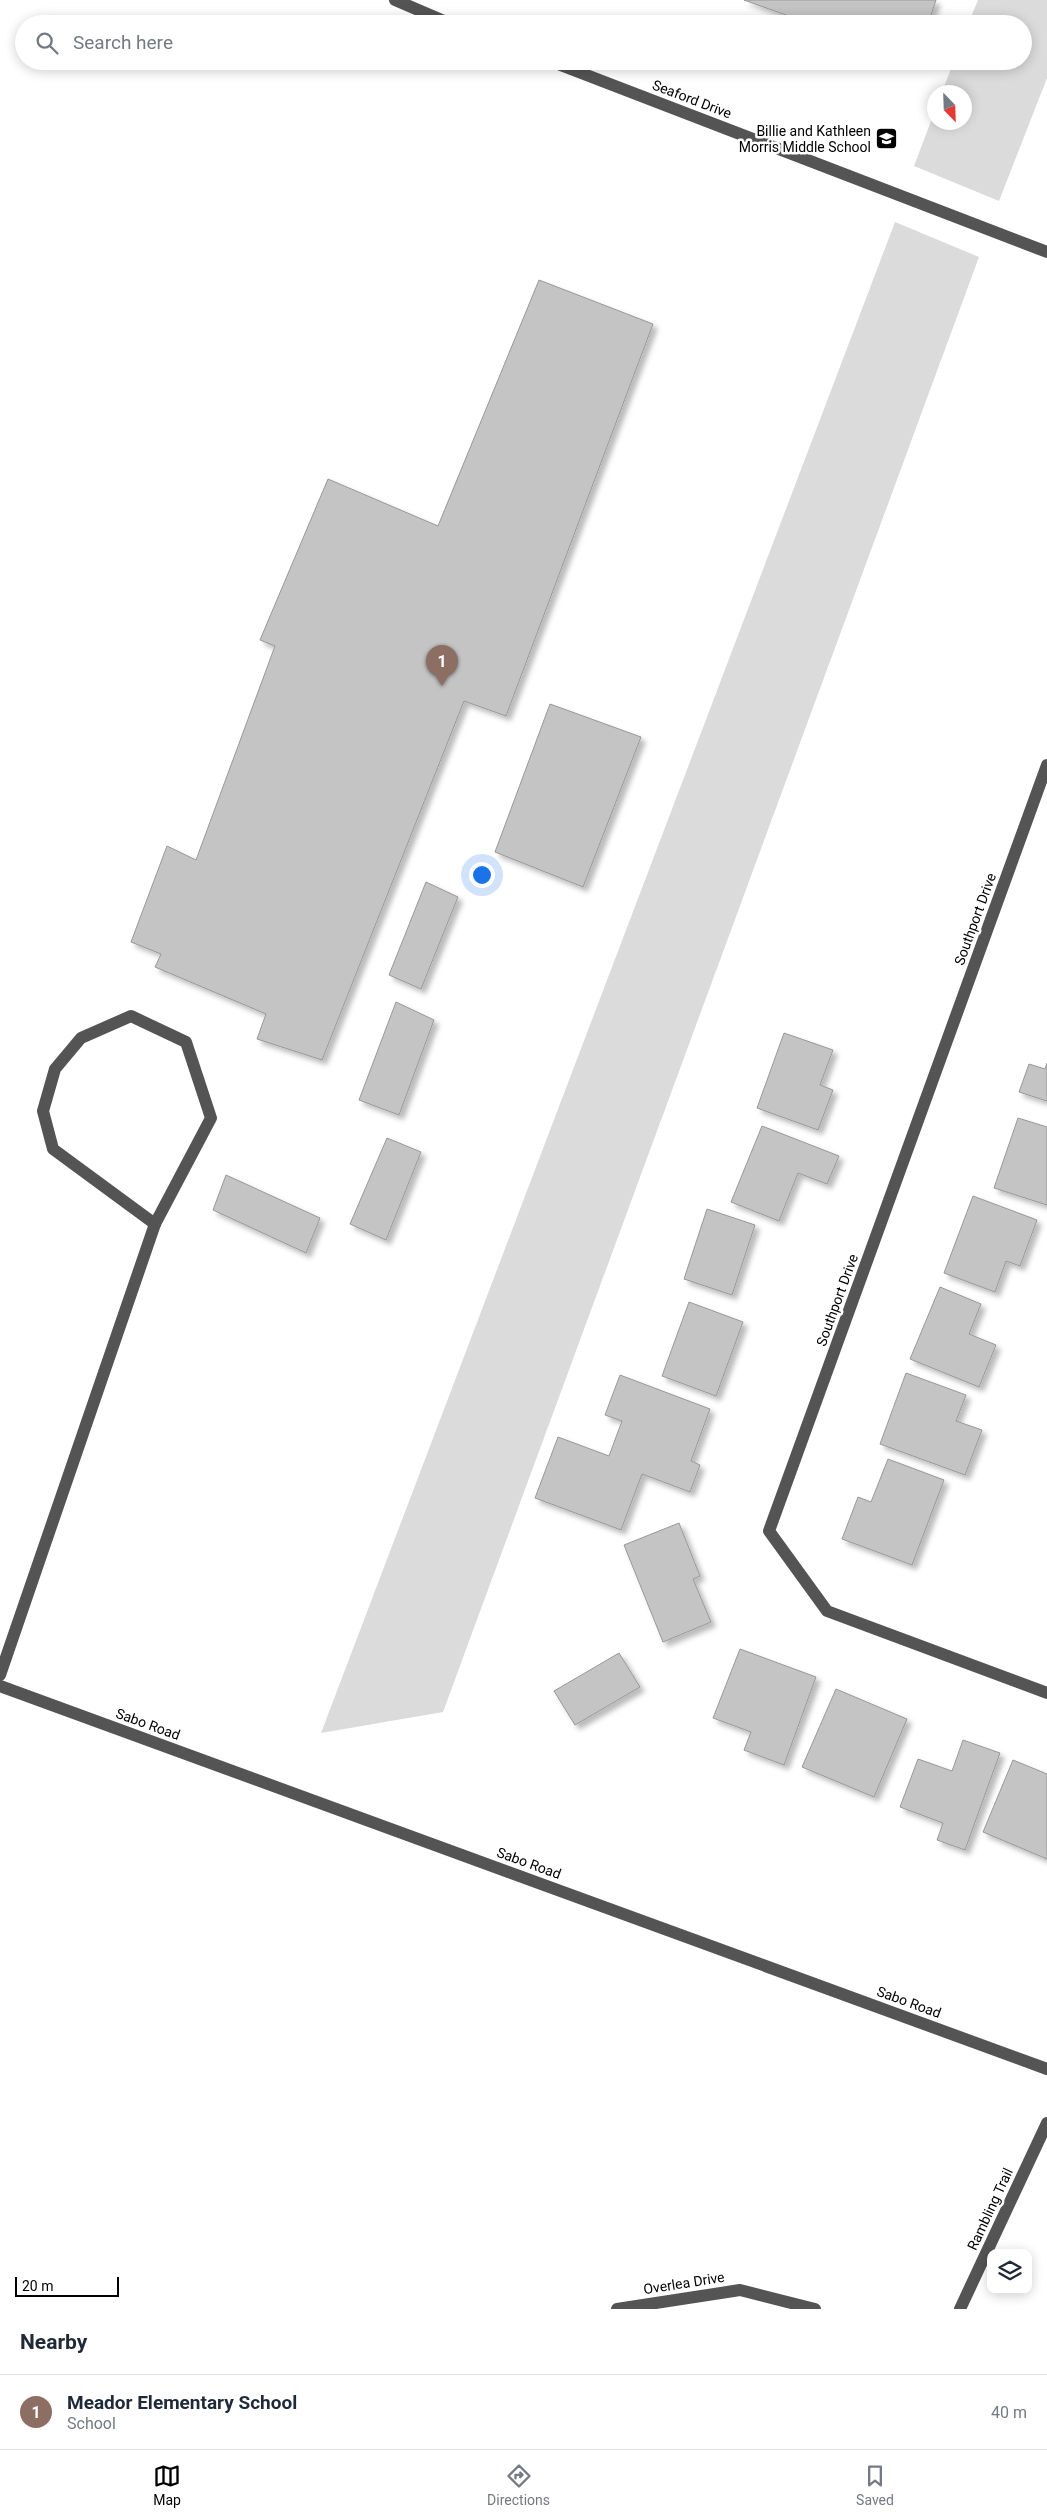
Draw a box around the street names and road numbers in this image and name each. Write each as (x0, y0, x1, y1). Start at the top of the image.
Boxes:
street label: Seaford Drive (650, 77, 734, 121)
street label: Southport Drive (951, 871, 999, 967)
street label: Southport Drive (813, 1252, 861, 1348)
street label: Sabo Road (114, 1705, 182, 1743)
street label: Sabo Road (495, 1844, 563, 1882)
street label: Sabo Road (875, 1983, 943, 2021)
street label: Rambling Trail (964, 2165, 1016, 2253)
street label: Overlea Drive (642, 2269, 726, 2297)

